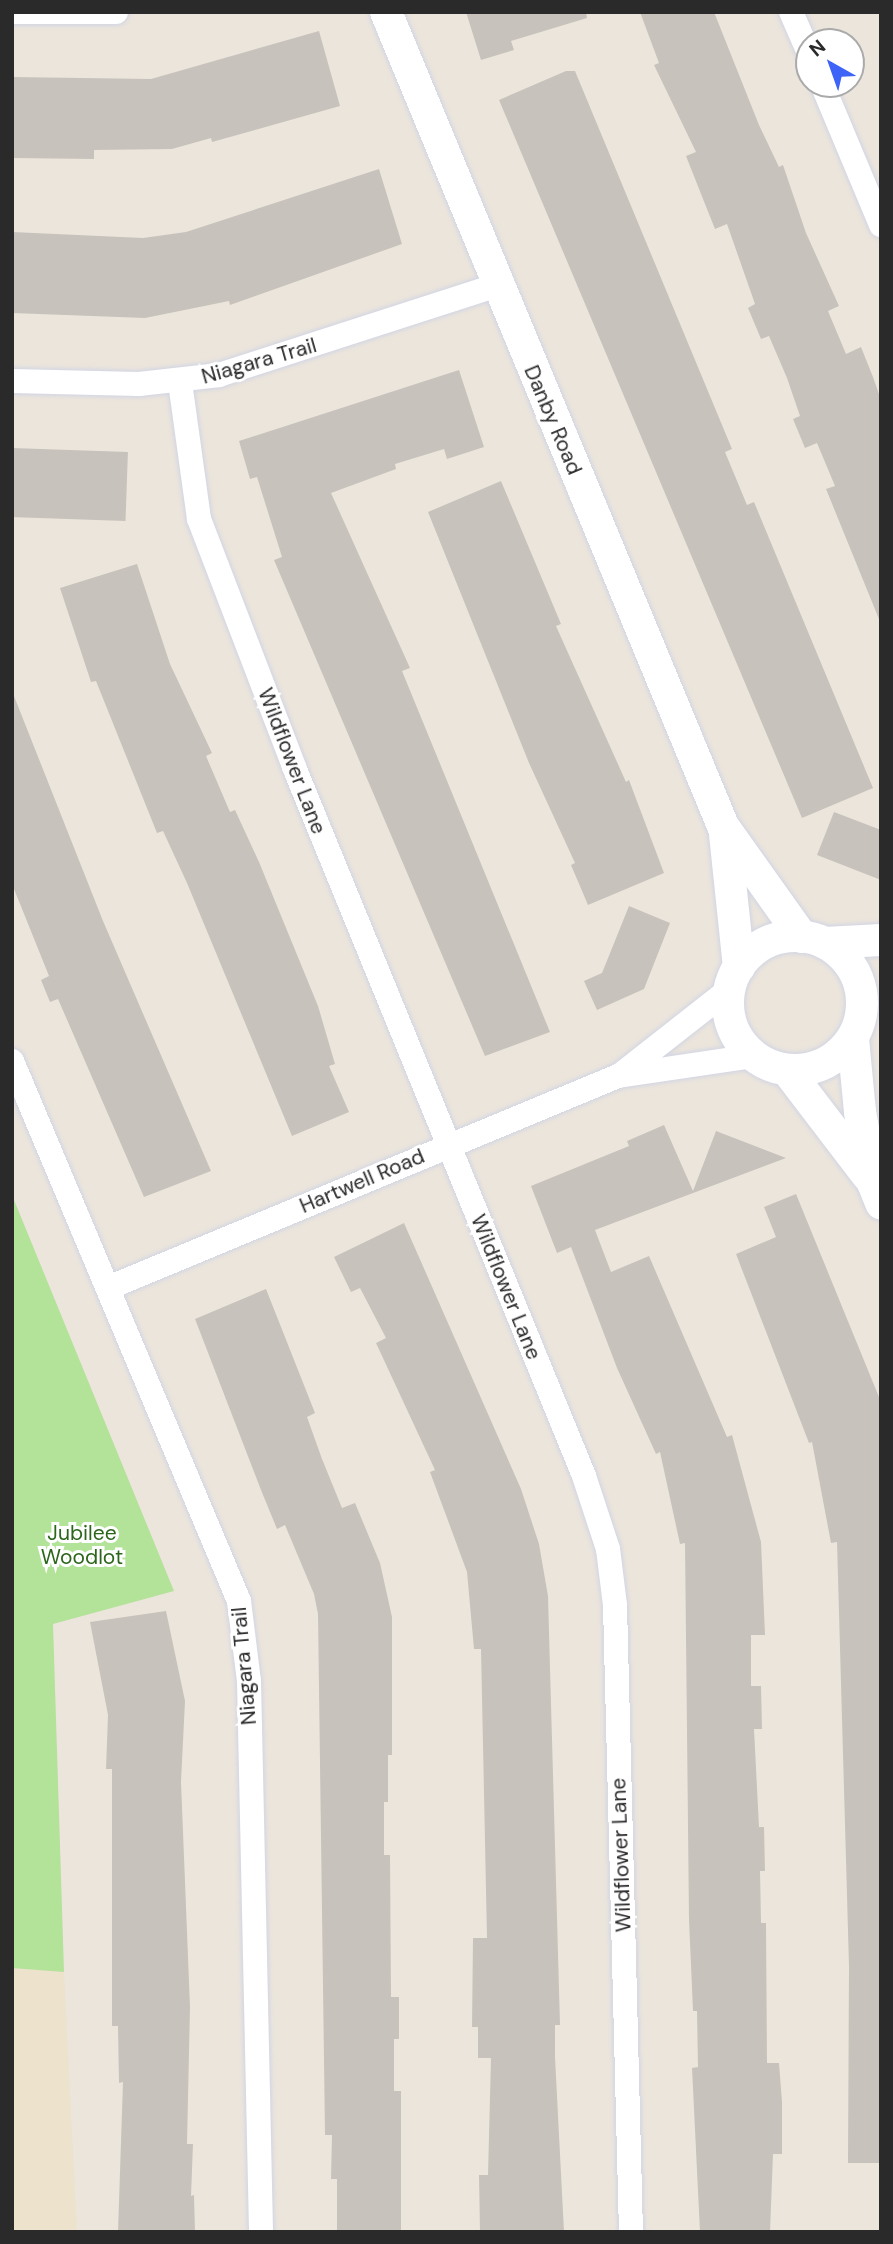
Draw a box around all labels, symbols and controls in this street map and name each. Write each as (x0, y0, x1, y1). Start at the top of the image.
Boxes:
north arrow (795, 28, 865, 98)
text: N (804, 34, 831, 62)
street label: Niagara Trail (199, 333, 319, 389)
street label: Danby Road (519, 362, 587, 478)
street label: Wildflower Lane (253, 684, 331, 838)
street label: Hartwell Road (296, 1143, 428, 1219)
street label: Wildflower Lane (465, 1211, 547, 1363)
park label: Jubilee Woodlot (41, 1520, 123, 1570)
street label: Niagara Trail (226, 1606, 262, 1726)
street label: Wildflower Lane (606, 1777, 636, 1933)

